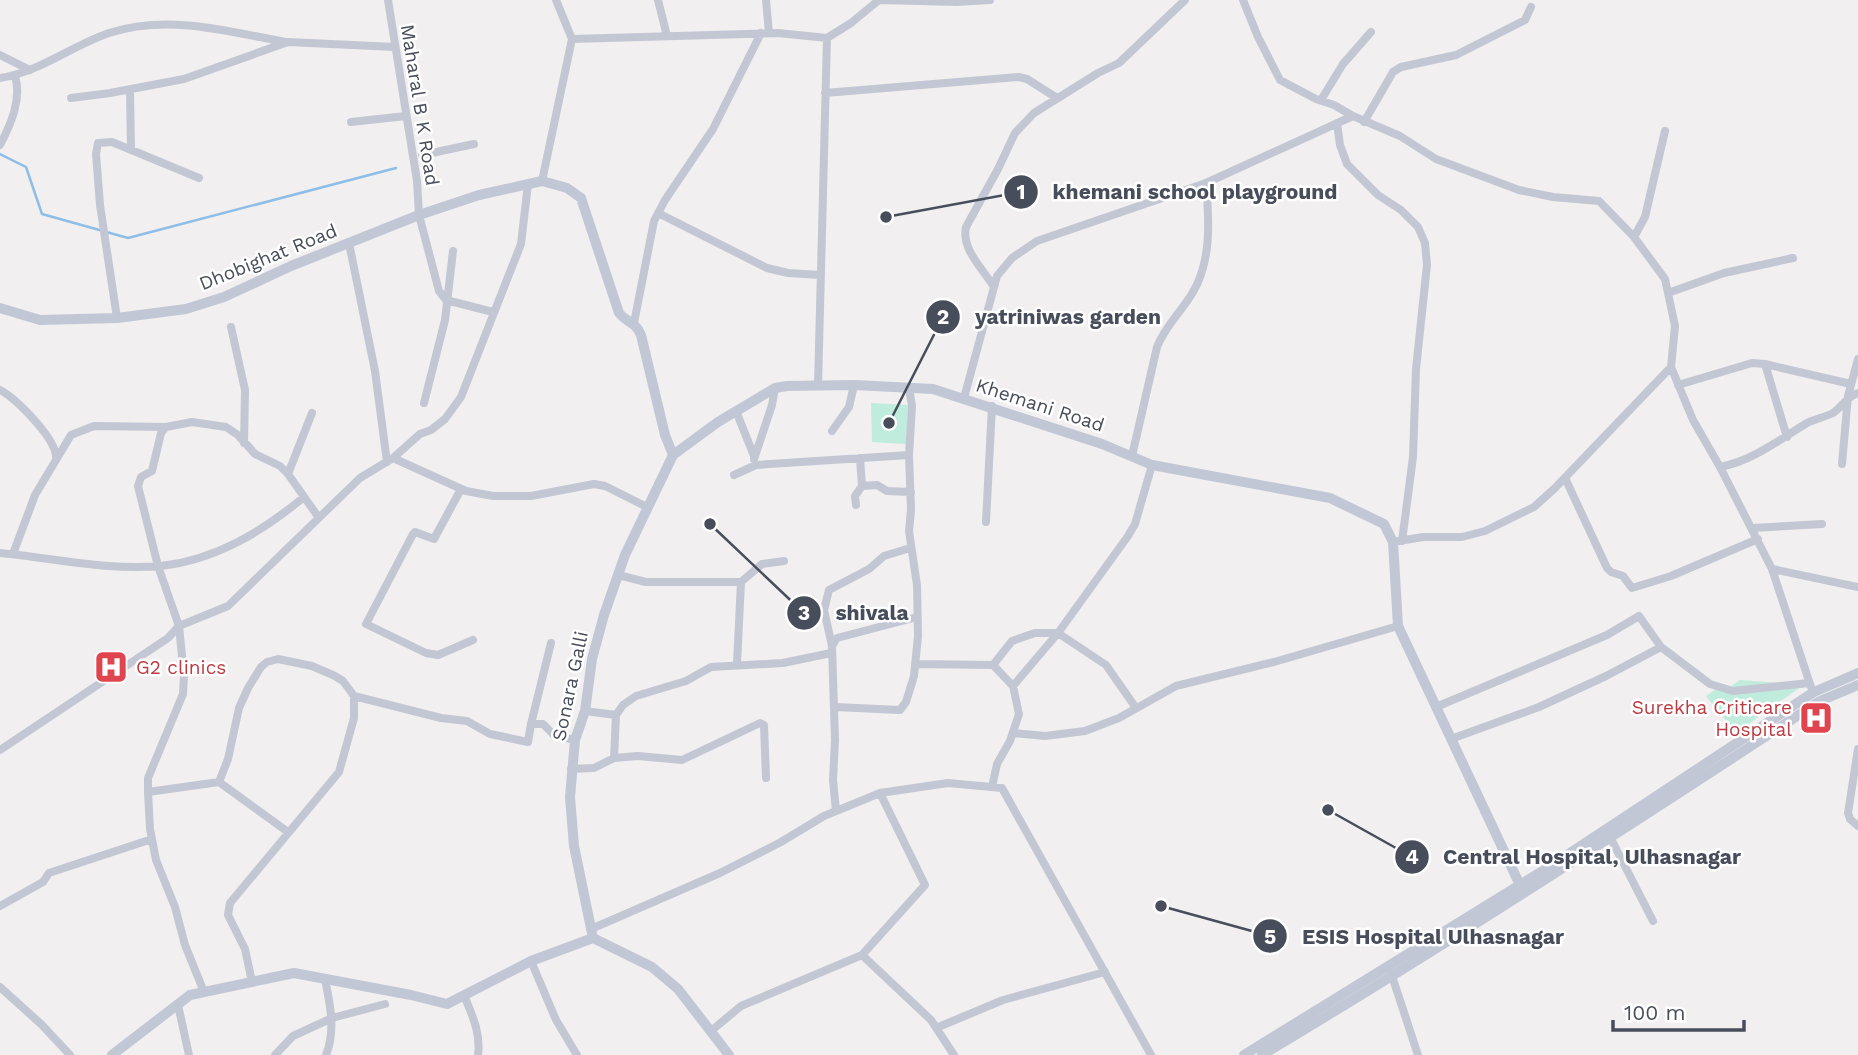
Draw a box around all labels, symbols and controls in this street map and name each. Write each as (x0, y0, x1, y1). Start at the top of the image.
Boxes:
street label: Maharal B K Road (396, 23, 444, 187)
callout: khemani school playground (1004, 171, 1352, 213)
text: 1 (1016, 179, 1026, 204)
text: khemani school playground (1053, 179, 1337, 204)
street label: Dhobighat Road (196, 219, 340, 295)
callout: yatriniwas garden (926, 296, 1175, 338)
text: 2 (937, 304, 949, 329)
text: yatriniwas garden (974, 304, 1161, 329)
street label: Khemani Road (973, 373, 1107, 437)
callout: shivala (787, 592, 923, 634)
text: 3 (798, 600, 810, 625)
text: shivala (835, 600, 909, 625)
street label: Sonara Galli (547, 629, 593, 743)
hospital icon: G2 clinics (92, 648, 130, 686)
place label: G2 clinics (136, 656, 226, 679)
place label: Surekha Criticare Hospital (1632, 696, 1792, 741)
hospital icon: Surekha Criticare Hospital (1797, 699, 1835, 737)
callout: Central Hospital, Ulhasnagar (1394, 836, 1755, 878)
text: 4 (1405, 844, 1419, 869)
text: Central Hospital, Ulhasnagar (1443, 844, 1741, 869)
callout: ESIS Hospital Ulhasnagar (1253, 915, 1578, 957)
text: 5 (1264, 924, 1276, 949)
text: ESIS Hospital Ulhasnagar (1302, 924, 1564, 949)
scale bar (1613, 988, 1744, 1032)
text: 100 m (1624, 1000, 1686, 1025)

